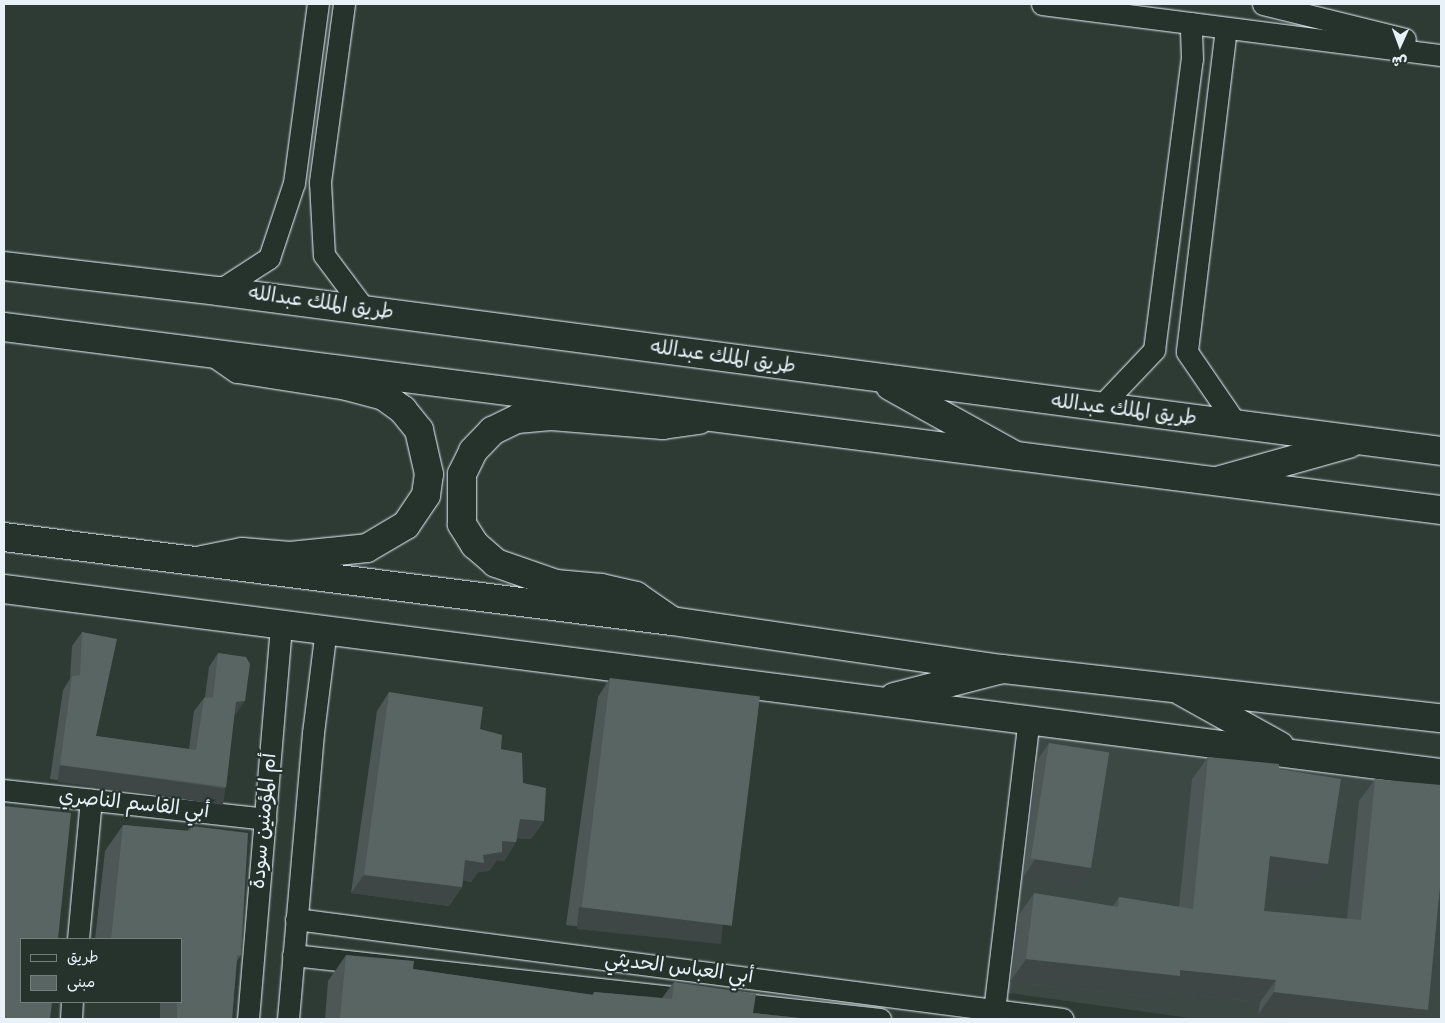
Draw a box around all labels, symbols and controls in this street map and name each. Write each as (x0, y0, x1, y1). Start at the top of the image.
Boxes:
north arrow (1375, 20, 1425, 70)
text: ش (1391, 50, 1408, 71)
street label: طريق الملك عبدالله (247, 282, 395, 326)
street label: طريق الملك عبدالله (649, 336, 797, 380)
street label: طريق الملك عبدالله (1050, 390, 1198, 432)
street label: أم المؤمنين سودة (247, 752, 283, 890)
street label: أبي القاسم الناصري (58, 785, 210, 825)
legend (20, 938, 182, 1003)
text: طريق (67, 947, 99, 969)
street label: أبي العباس الحديثي (603, 948, 755, 990)
text: مبنى (67, 972, 95, 994)

